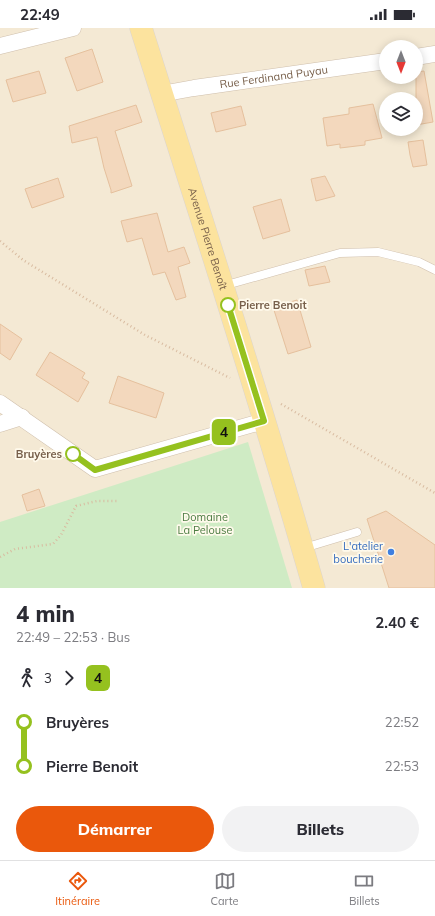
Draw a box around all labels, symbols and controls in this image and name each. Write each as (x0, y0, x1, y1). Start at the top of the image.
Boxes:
text: 22:49 (20, 5, 60, 24)
north arrow (379, 40, 423, 84)
map controls (379, 40, 423, 136)
street label: Rue Ferdinand Puyau (219, 62, 329, 91)
button: layers (379, 92, 423, 136)
street label: Avenue Pierre Benoît (185, 186, 231, 292)
marker: Pierre Benoit (220, 297, 236, 313)
place label: Pierre Benoit (239, 298, 307, 312)
line badge: 4 (211, 419, 237, 445)
text: 4 (220, 423, 228, 441)
marker: Bruyères (65, 446, 81, 462)
place label: Bruyères (16, 447, 62, 461)
park label: Domaine La Pelouse (177, 510, 233, 537)
place label: L'atelier boucherie (333, 539, 383, 566)
marker: L'atelier boucherie (386, 547, 396, 557)
text: 4 min (16, 600, 75, 628)
text: 2.40 € (375, 613, 419, 632)
text: 22:49 – 22:53 · Bus (16, 629, 130, 645)
icon: walk (16, 667, 38, 689)
icon: forward (58, 667, 80, 689)
text: 4 (94, 669, 102, 687)
text: 3 (44, 670, 52, 686)
text: Bruyères (46, 713, 109, 732)
text: 22:52 (385, 714, 419, 730)
text: Pierre Benoit (46, 757, 138, 776)
text: 22:53 (385, 758, 419, 774)
button: Démarrer (16, 806, 214, 852)
button: Billets (222, 806, 419, 852)
tab: Itinéraire (55, 870, 100, 908)
tab: Carte (211, 870, 239, 908)
tab: Billets (349, 870, 380, 908)

